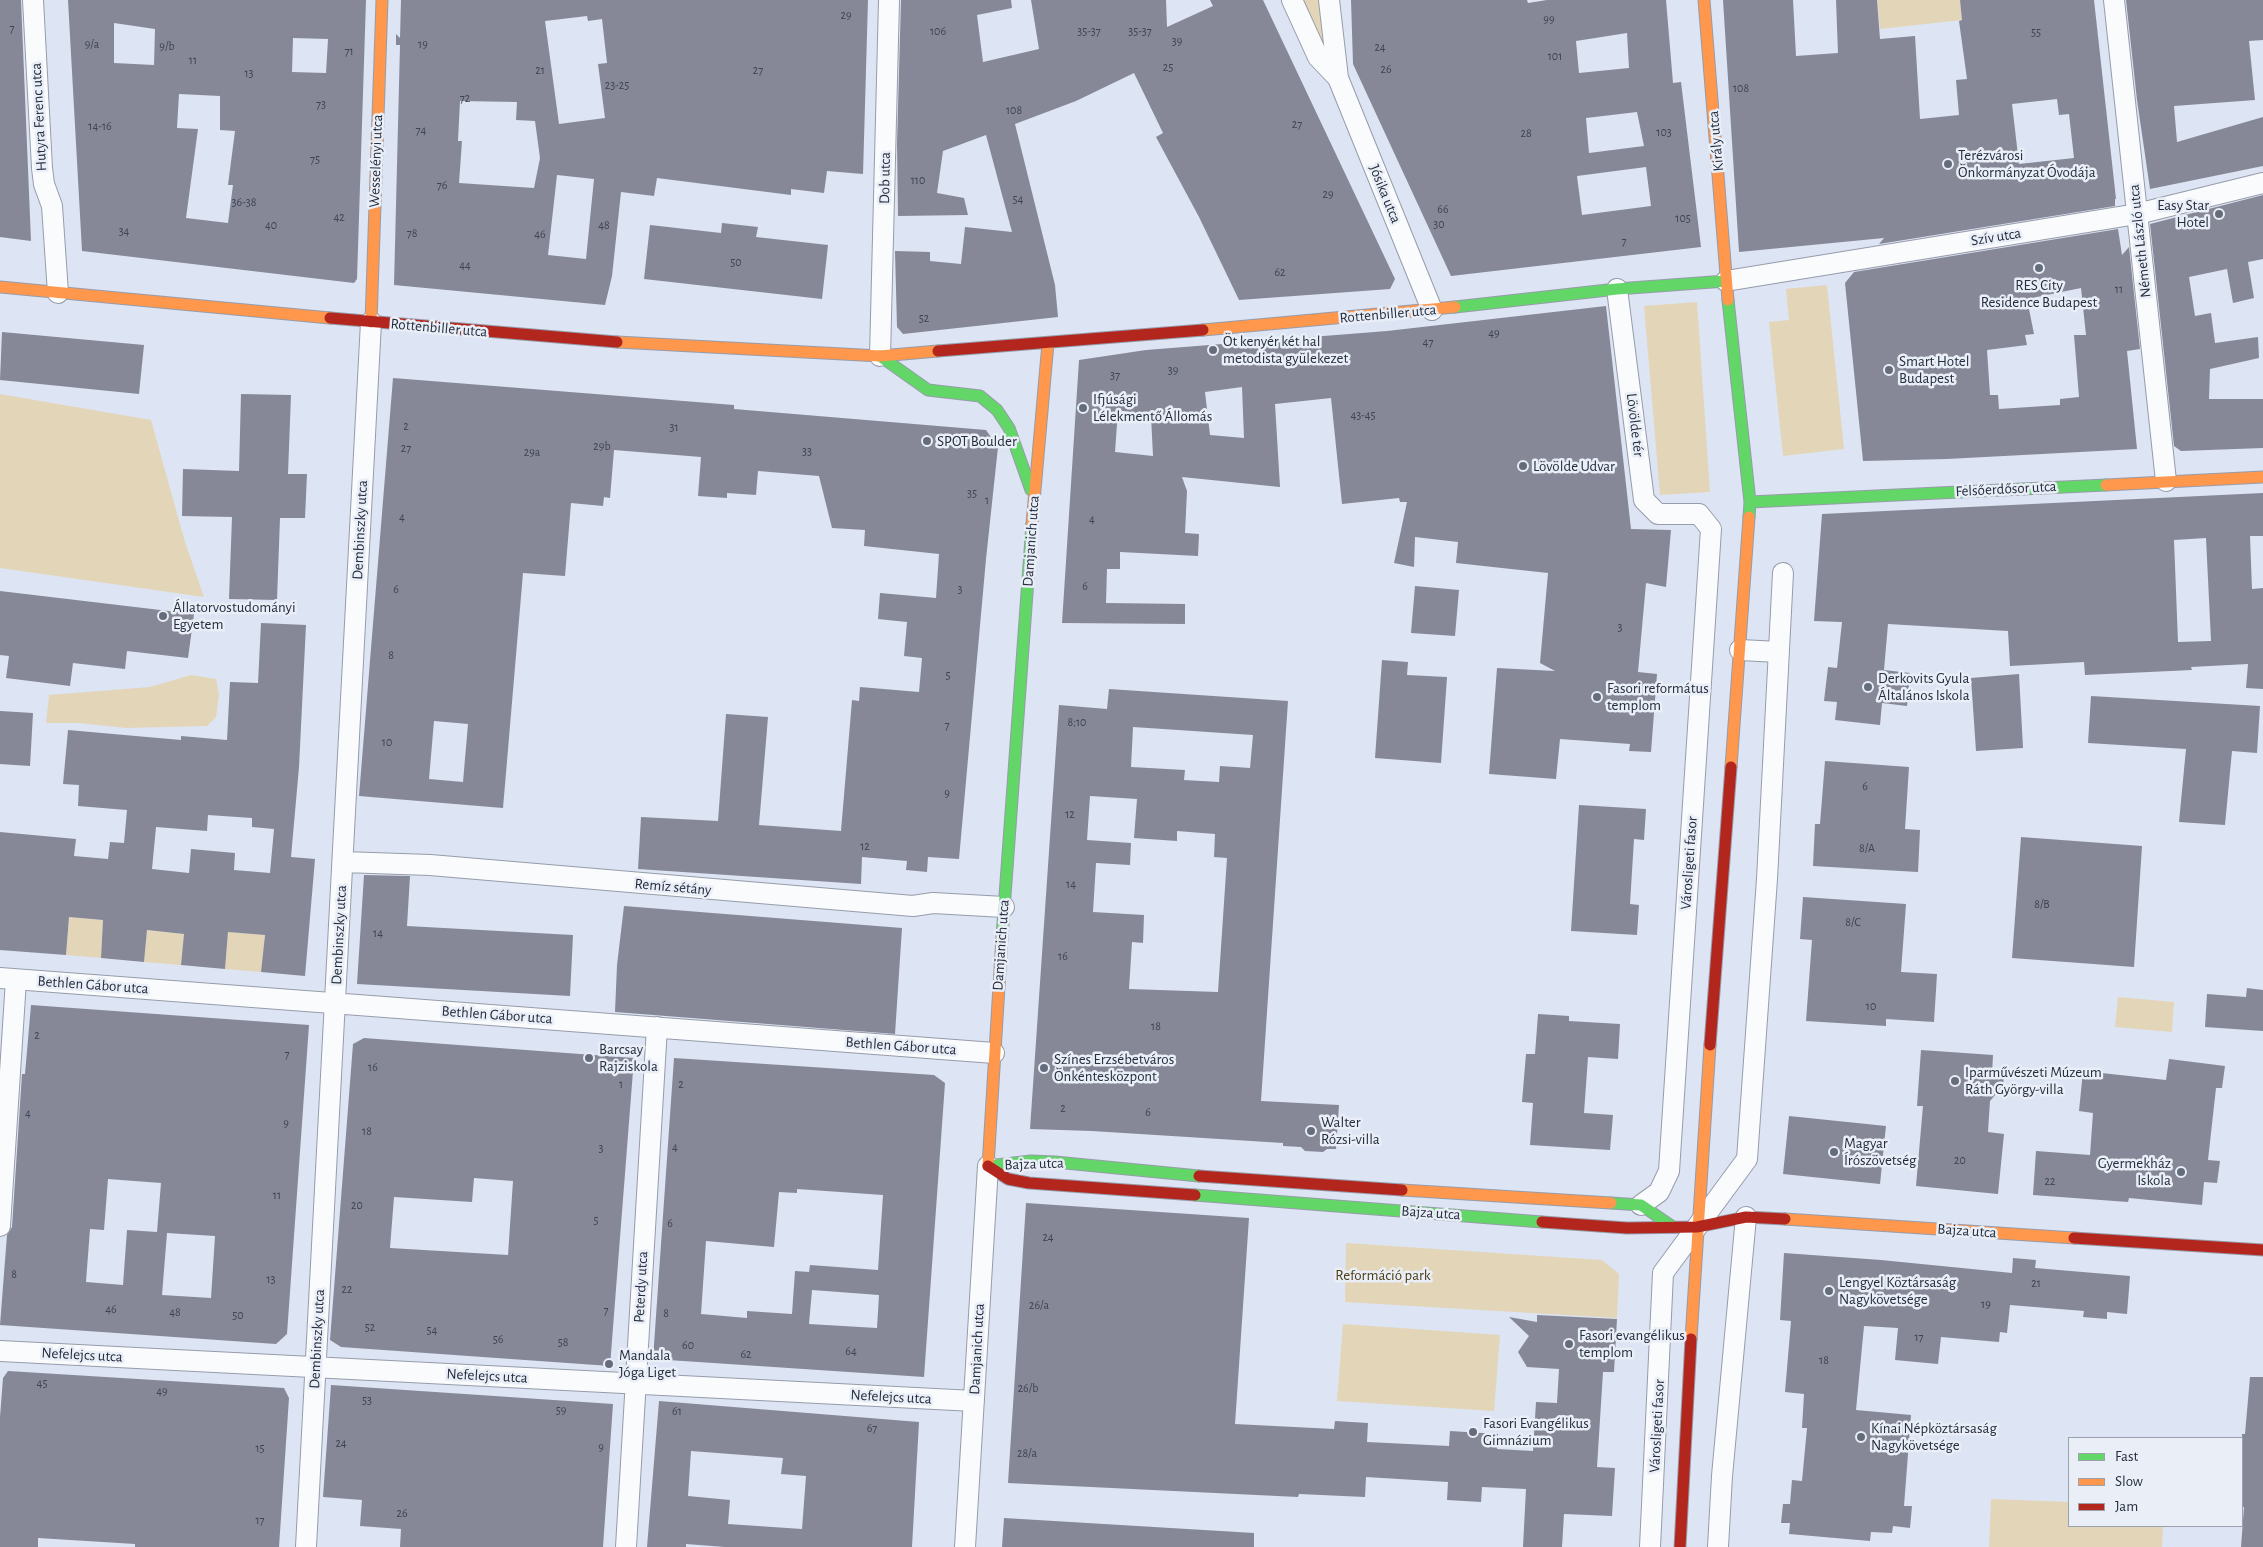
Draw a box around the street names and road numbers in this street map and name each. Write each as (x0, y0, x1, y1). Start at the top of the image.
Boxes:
street label: Hutyra Ferenc utca (27, 62, 51, 172)
street label: Király utca (1704, 110, 1728, 172)
street label: Wesselényi utca (365, 114, 387, 208)
street label: Dob utca (876, 152, 894, 204)
street label: Jósika utca (1365, 162, 1405, 226)
street label: Németh László utca (2125, 183, 2155, 299)
street label: Szív utca (1970, 224, 2022, 250)
street label: Rottenbiller utca (1339, 301, 1437, 327)
street label: Rottenbiller utca (390, 315, 488, 341)
street label: Lövölde tér (1622, 392, 1648, 458)
street label: Felsőerdősor utca (1955, 477, 2057, 501)
street label: Dembinszky utca (348, 480, 372, 580)
street label: Damjanich utca (1019, 495, 1043, 587)
street label: Városligeti fasor (1677, 816, 1701, 910)
street label: Remíz sétány (634, 875, 712, 899)
street label: Dembinszky utca (327, 885, 351, 985)
street label: Damjanich utca (989, 899, 1013, 991)
street label: Bethlen Gábor utca (37, 972, 149, 998)
street label: Bethlen Gábor utca (441, 1002, 553, 1028)
street label: Bethlen Gábor utca (845, 1033, 957, 1059)
street label: Bajza utca (1004, 1154, 1064, 1174)
street label: Bajza utca (1401, 1202, 1461, 1224)
street label: Bajza utca (1937, 1220, 1997, 1242)
street label: Peterdy utca (630, 1251, 652, 1323)
street label: Dembinszky utca (305, 1289, 329, 1389)
street label: Damjanich utca (966, 1303, 988, 1395)
street label: Nefelejcs utca (41, 1344, 123, 1366)
street label: Nefelejcs utca (446, 1365, 528, 1387)
street label: Városligeti fasor (1646, 1379, 1668, 1473)
street label: Nefelejcs utca (850, 1386, 932, 1408)

